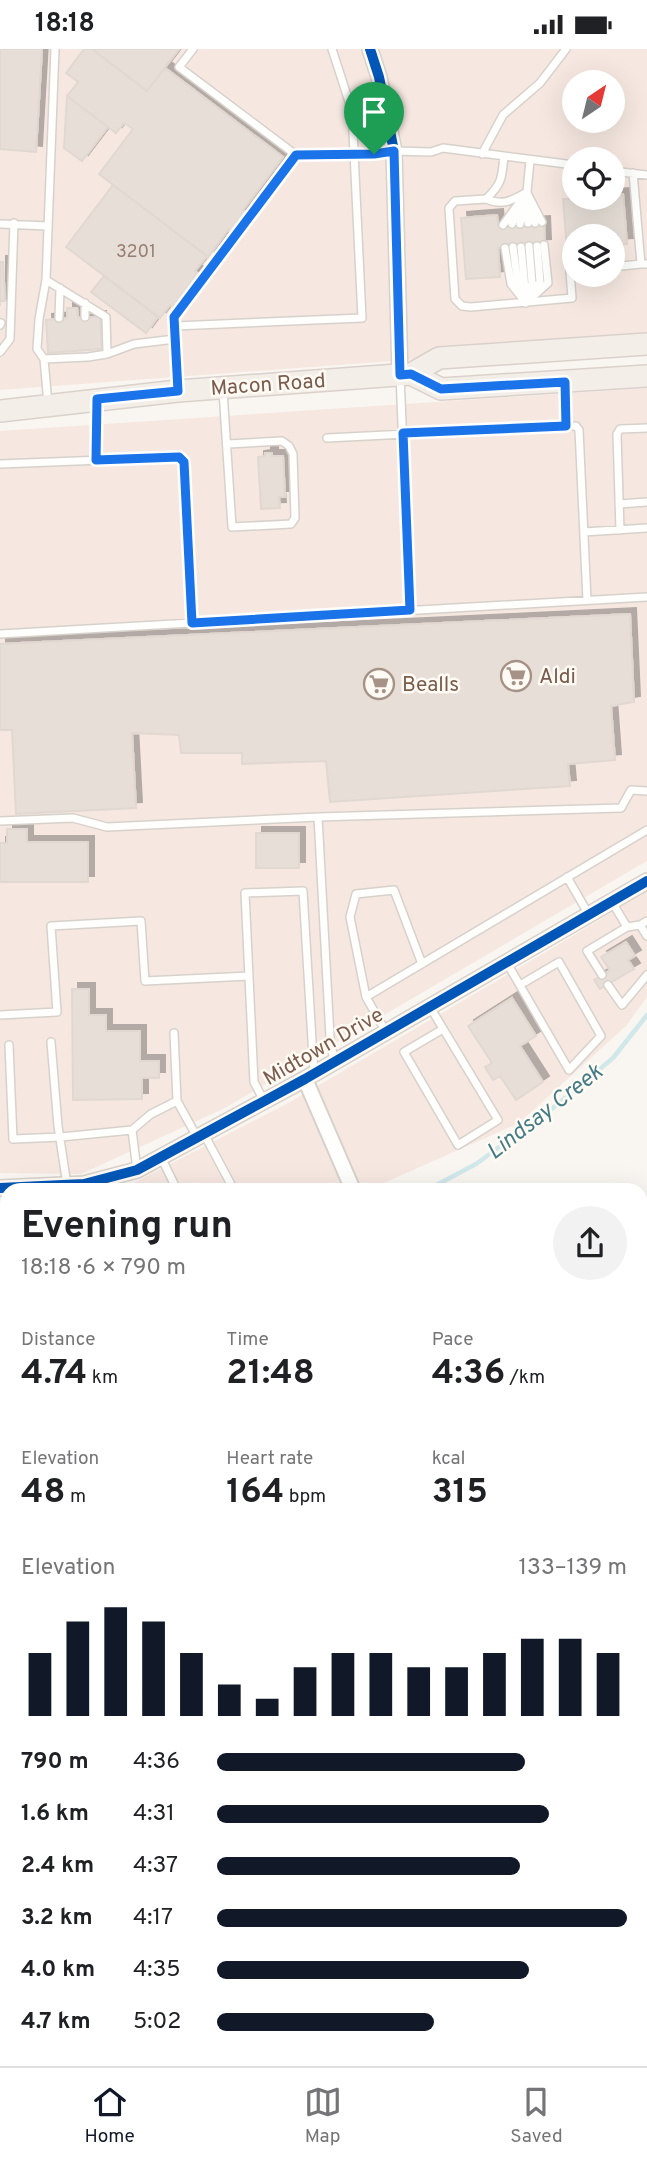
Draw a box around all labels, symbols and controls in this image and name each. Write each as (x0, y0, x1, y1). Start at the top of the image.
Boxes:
text: 18:18 (35, 8, 95, 41)
north arrow (562, 70, 625, 133)
map controls (562, 70, 625, 287)
pin (344, 82, 404, 154)
icon: arrive (355, 93, 393, 131)
button: locate (562, 147, 625, 210)
button: layers (562, 224, 625, 287)
house number: 3201 (116, 241, 156, 264)
street label: Macon Road (210, 368, 327, 403)
supermarket icon: Aldi (499, 659, 533, 693)
place label: Aldi (539, 664, 576, 691)
supermarket icon: Bealls (362, 667, 396, 701)
place label: Bealls (402, 672, 459, 699)
street label: Midtown Drive (259, 1002, 389, 1093)
water label: Lindsay Creek (482, 1058, 610, 1167)
text: Evening run (21, 1203, 233, 1252)
button: share (553, 1206, 627, 1280)
text: 18:18 · 6 × 790 m (21, 1254, 186, 1283)
text: Distance (21, 1328, 96, 1352)
text: Time (226, 1328, 269, 1352)
text: Pace (432, 1328, 473, 1352)
text: 4.74 (21, 1352, 87, 1396)
text: 21:48 (226, 1352, 315, 1396)
text: 4:36 (432, 1352, 505, 1396)
text: km (87, 1366, 118, 1390)
text: /km (505, 1366, 545, 1390)
text: Elevation (21, 1447, 99, 1471)
text: Heart rate (226, 1447, 313, 1471)
text: kcal (432, 1447, 465, 1471)
text: 48 (21, 1471, 66, 1515)
text: 164 (226, 1471, 284, 1515)
text: 315 (432, 1471, 488, 1515)
text: m (66, 1485, 86, 1509)
text: bpm (284, 1485, 326, 1509)
text: Elevation (21, 1554, 116, 1583)
text: 133–139 m (519, 1554, 627, 1583)
text: 790 m (21, 1748, 89, 1777)
text: 4:36 (133, 1748, 180, 1777)
text: 1.6 km (21, 1800, 89, 1829)
text: 4:31 (133, 1800, 175, 1829)
text: 2.4 km (21, 1852, 94, 1881)
text: 4:37 (133, 1852, 178, 1881)
text: 3.2 km (21, 1904, 93, 1933)
text: 4:17 (133, 1904, 173, 1933)
text: 4.0 km (21, 1956, 95, 1985)
text: 4:35 (133, 1956, 181, 1985)
text: 4.7 km (21, 2008, 91, 2037)
text: 5:02 (133, 2008, 181, 2037)
tab: Home (84, 2083, 135, 2149)
tab: Map (304, 2083, 342, 2149)
tab: Saved (510, 2083, 563, 2149)

